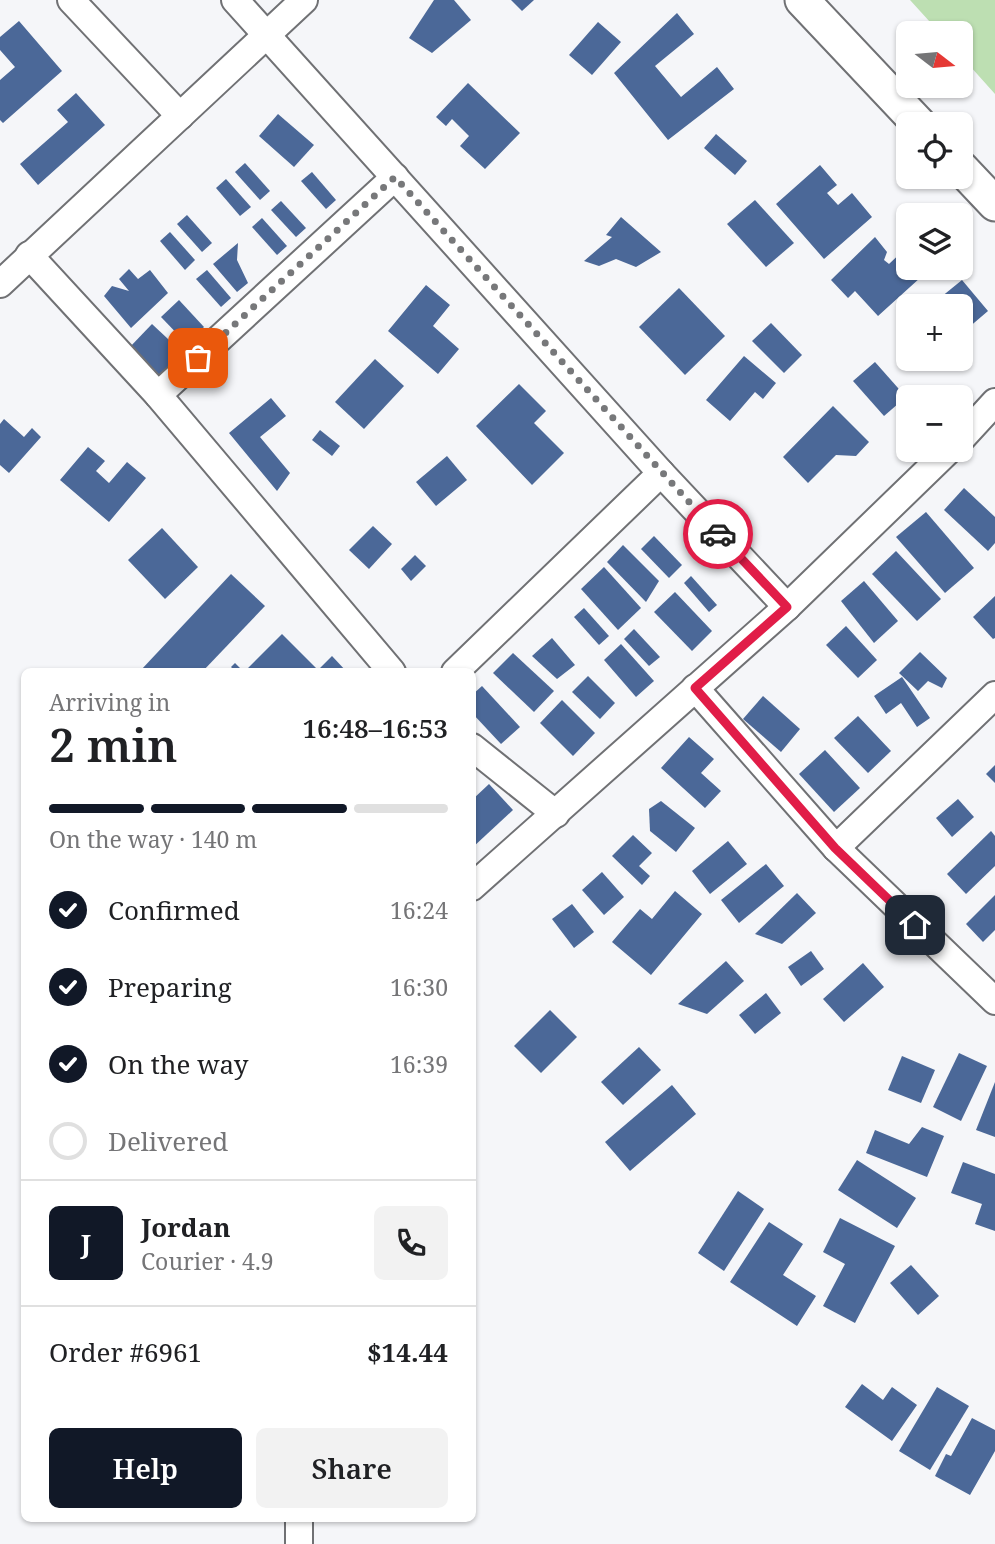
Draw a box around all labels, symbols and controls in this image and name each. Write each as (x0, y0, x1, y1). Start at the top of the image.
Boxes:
north arrow (896, 21, 973, 98)
map controls (896, 21, 973, 462)
button: locate (896, 112, 973, 189)
button: layers (896, 203, 973, 280)
button: + (896, 294, 973, 371)
pin (168, 328, 228, 388)
icon: bag (179, 339, 217, 377)
button: − (896, 385, 973, 462)
courier (683, 499, 753, 569)
icon: car (699, 515, 737, 553)
text: Arriving in (49, 686, 170, 718)
text: 16:48–16:53 (302, 710, 448, 746)
text: 2 min (49, 713, 177, 775)
text: On the way · 140 m (49, 823, 257, 855)
icon: check (49, 891, 87, 929)
text: Confirmed (108, 892, 240, 928)
text: 16:24 (390, 894, 448, 926)
pin (885, 895, 945, 955)
icon: home (896, 906, 934, 944)
icon: check (49, 968, 87, 1006)
text: Preparing (108, 969, 232, 1005)
text: 16:30 (390, 971, 448, 1003)
icon: check (49, 1045, 87, 1083)
text: On the way (108, 1046, 248, 1082)
text: 16:39 (390, 1048, 448, 1080)
text: Delivered (108, 1123, 228, 1159)
button: phone (374, 1206, 448, 1280)
text: Jordan (141, 1209, 231, 1245)
text: J (81, 1225, 91, 1261)
text: Courier · 4.9 (141, 1245, 274, 1277)
text: Order #6961 (49, 1334, 202, 1370)
text: $14.44 (367, 1334, 448, 1370)
button: Help (49, 1428, 242, 1508)
button: Share (256, 1428, 448, 1508)

